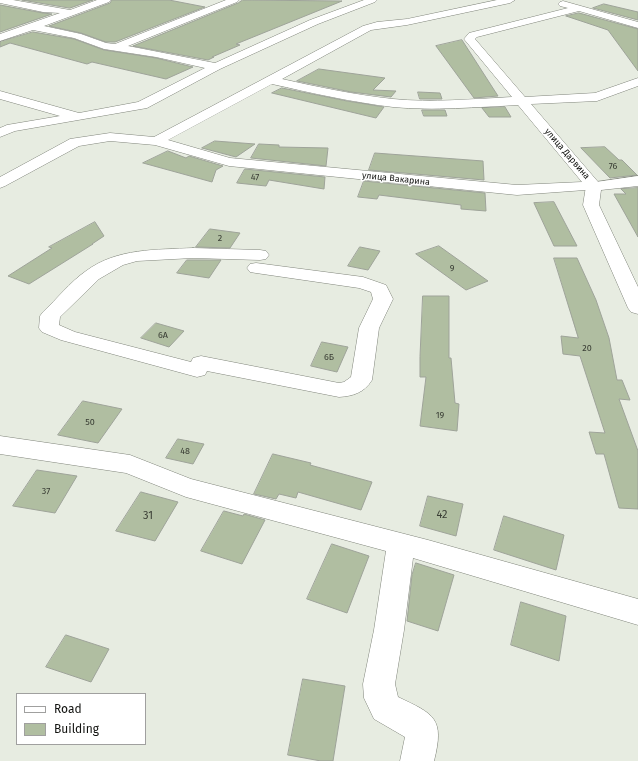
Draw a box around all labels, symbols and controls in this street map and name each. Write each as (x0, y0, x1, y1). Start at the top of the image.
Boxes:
street label: улица Дарвина (542, 126, 592, 182)
house number: 76 (609, 161, 617, 171)
street label: улица Вакарина (362, 170, 430, 188)
house number: 47 (251, 172, 259, 182)
house number: 2 (218, 233, 222, 243)
house number: 9 (450, 263, 454, 273)
house number: 6А (158, 330, 168, 340)
house number: 20 (582, 343, 592, 353)
house number: 6Б (324, 352, 334, 362)
house number: 19 (436, 410, 444, 420)
house number: 50 (85, 417, 95, 427)
house number: 48 (180, 446, 190, 456)
house number: 37 (42, 486, 50, 496)
house number: 42 (436, 508, 448, 522)
house number: 31 (143, 509, 153, 523)
legend (16, 693, 146, 745)
text: Road (54, 702, 82, 716)
text: Building (54, 722, 99, 736)

